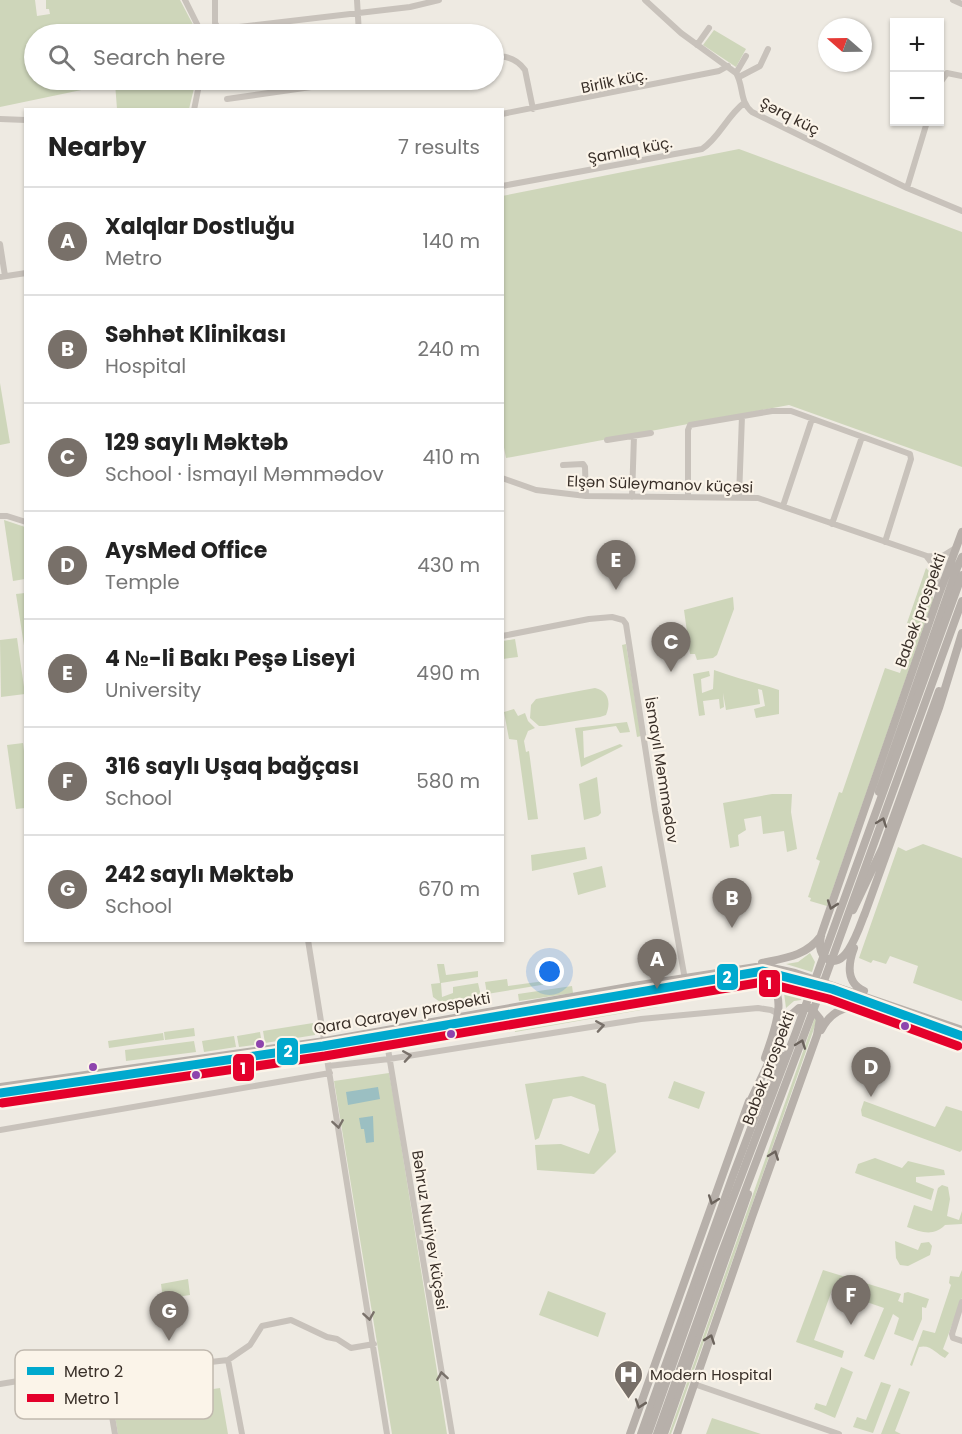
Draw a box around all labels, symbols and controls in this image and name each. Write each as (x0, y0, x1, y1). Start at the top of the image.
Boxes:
north arrow (818, 18, 872, 72)
map controls (890, 18, 944, 126)
button: + (890, 18, 944, 72)
search box (24, 24, 504, 90)
icon: search (45, 41, 78, 74)
text: Search here (93, 42, 226, 73)
street label: Birlik küç. (579, 64, 649, 98)
button: − (890, 72, 944, 126)
street label: Şərq küç (757, 92, 823, 140)
text: Nearby (48, 129, 146, 165)
street label: Şamlıq küç. (586, 132, 674, 168)
text: 7 results (398, 133, 480, 161)
text: Xalqlar Dostluğu (105, 211, 295, 242)
text: A (60, 227, 75, 255)
text: 140 m (423, 227, 480, 255)
text: Metro (105, 244, 162, 272)
text: Səhhət Klinikası (105, 319, 286, 350)
text: B (61, 335, 74, 363)
text: 240 m (417, 335, 480, 363)
text: Hospital (105, 352, 186, 380)
text: 129 saylı Məktəb (105, 427, 288, 458)
text: C (60, 443, 75, 471)
text: 410 m (423, 443, 480, 471)
text: School · İsmayıl Məmmədov (105, 460, 384, 488)
street label: Elşən Süleymanov küçəsi (566, 470, 754, 498)
text: AysMed Office (105, 535, 267, 566)
pin: E (596, 540, 636, 590)
street label: Babək prospekti (890, 550, 950, 670)
text: D (60, 551, 75, 579)
text: 430 m (417, 551, 480, 579)
text: Temple (105, 568, 180, 596)
pin: C (652, 622, 690, 672)
text: 4 №-li Bakı Peşə Liseyi (105, 643, 355, 674)
text: E (62, 659, 73, 687)
text: 490 m (416, 659, 480, 687)
text: University (105, 676, 201, 704)
street label: İsmayıl Məmmədov (640, 696, 684, 845)
text: 316 saylı Uşaq bağçası (105, 751, 359, 782)
text: F (62, 767, 73, 795)
text: 580 m (416, 767, 480, 795)
text: School (105, 784, 172, 812)
one-way arrow (875, 817, 888, 828)
text: 242 saylı Məktəb (105, 859, 294, 890)
text: G (60, 875, 75, 903)
text: 670 m (418, 875, 480, 903)
pin: B (712, 878, 752, 928)
text: School (105, 892, 172, 920)
one-way arrow (827, 899, 840, 910)
pin: A (638, 940, 676, 989)
your location (535, 957, 564, 986)
line badge: 2 (716, 963, 739, 991)
text: 2 (722, 966, 732, 989)
line badge: 1 (758, 969, 781, 998)
text: 1 (766, 972, 772, 995)
street label: Qara Qarayev prospekti (312, 987, 492, 1039)
street label: Babək prospekti (737, 1008, 799, 1128)
one-way arrow (595, 1020, 605, 1033)
unlabelled marker (899, 1020, 911, 1032)
unlabelled marker (445, 1028, 457, 1040)
line badge: 2 (276, 1037, 299, 1066)
unlabelled marker (254, 1038, 266, 1050)
one-way arrow (794, 1039, 806, 1050)
text: 2 (283, 1040, 293, 1063)
pin: D (852, 1048, 890, 1097)
one-way arrow (403, 1051, 412, 1063)
line badge: 1 (232, 1053, 255, 1082)
text: 1 (240, 1057, 246, 1080)
unlabelled marker (87, 1061, 99, 1073)
unlabelled marker (190, 1069, 202, 1081)
one-way arrow (331, 1119, 343, 1128)
street label: Bəhruz Nuriyev küçəsi (407, 1149, 453, 1311)
one-way arrow (767, 1150, 780, 1161)
one-way arrow (707, 1194, 720, 1205)
pin: F (832, 1276, 870, 1325)
pin: G (150, 1292, 188, 1341)
one-way arrow (362, 1311, 375, 1321)
one-way arrow (702, 1334, 715, 1345)
legend (15, 1350, 213, 1419)
hospital icon: Modern Hospital (613, 1358, 645, 1400)
text: Metro 2 (64, 1360, 123, 1383)
place label: Modern Hospital (650, 1364, 772, 1385)
one-way arrow (437, 1372, 449, 1381)
text: Metro 1 (64, 1387, 119, 1410)
one-way arrow (635, 1398, 648, 1409)

